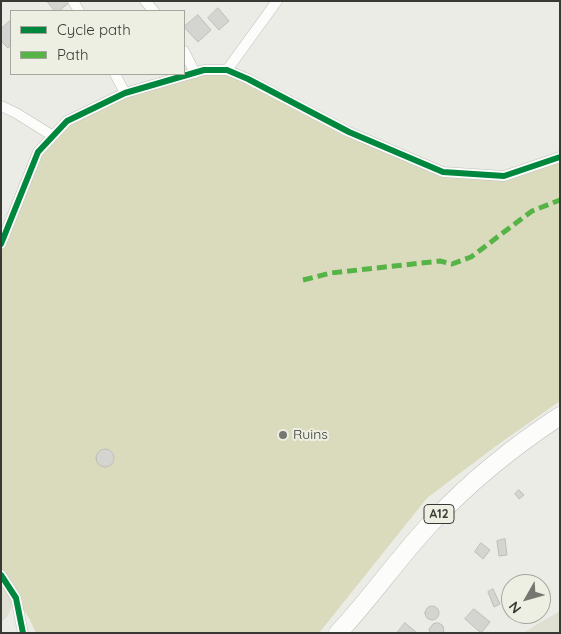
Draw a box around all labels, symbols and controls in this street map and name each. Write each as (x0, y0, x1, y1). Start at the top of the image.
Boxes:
legend (10, 10, 185, 75)
text: Cycle path (57, 20, 131, 39)
text: Path (57, 45, 89, 64)
place label: Ruins (293, 427, 328, 443)
marker: Ruins (277, 429, 289, 441)
road number: A12 (424, 504, 454, 524)
north arrow (501, 574, 551, 624)
text: N (505, 598, 525, 617)

